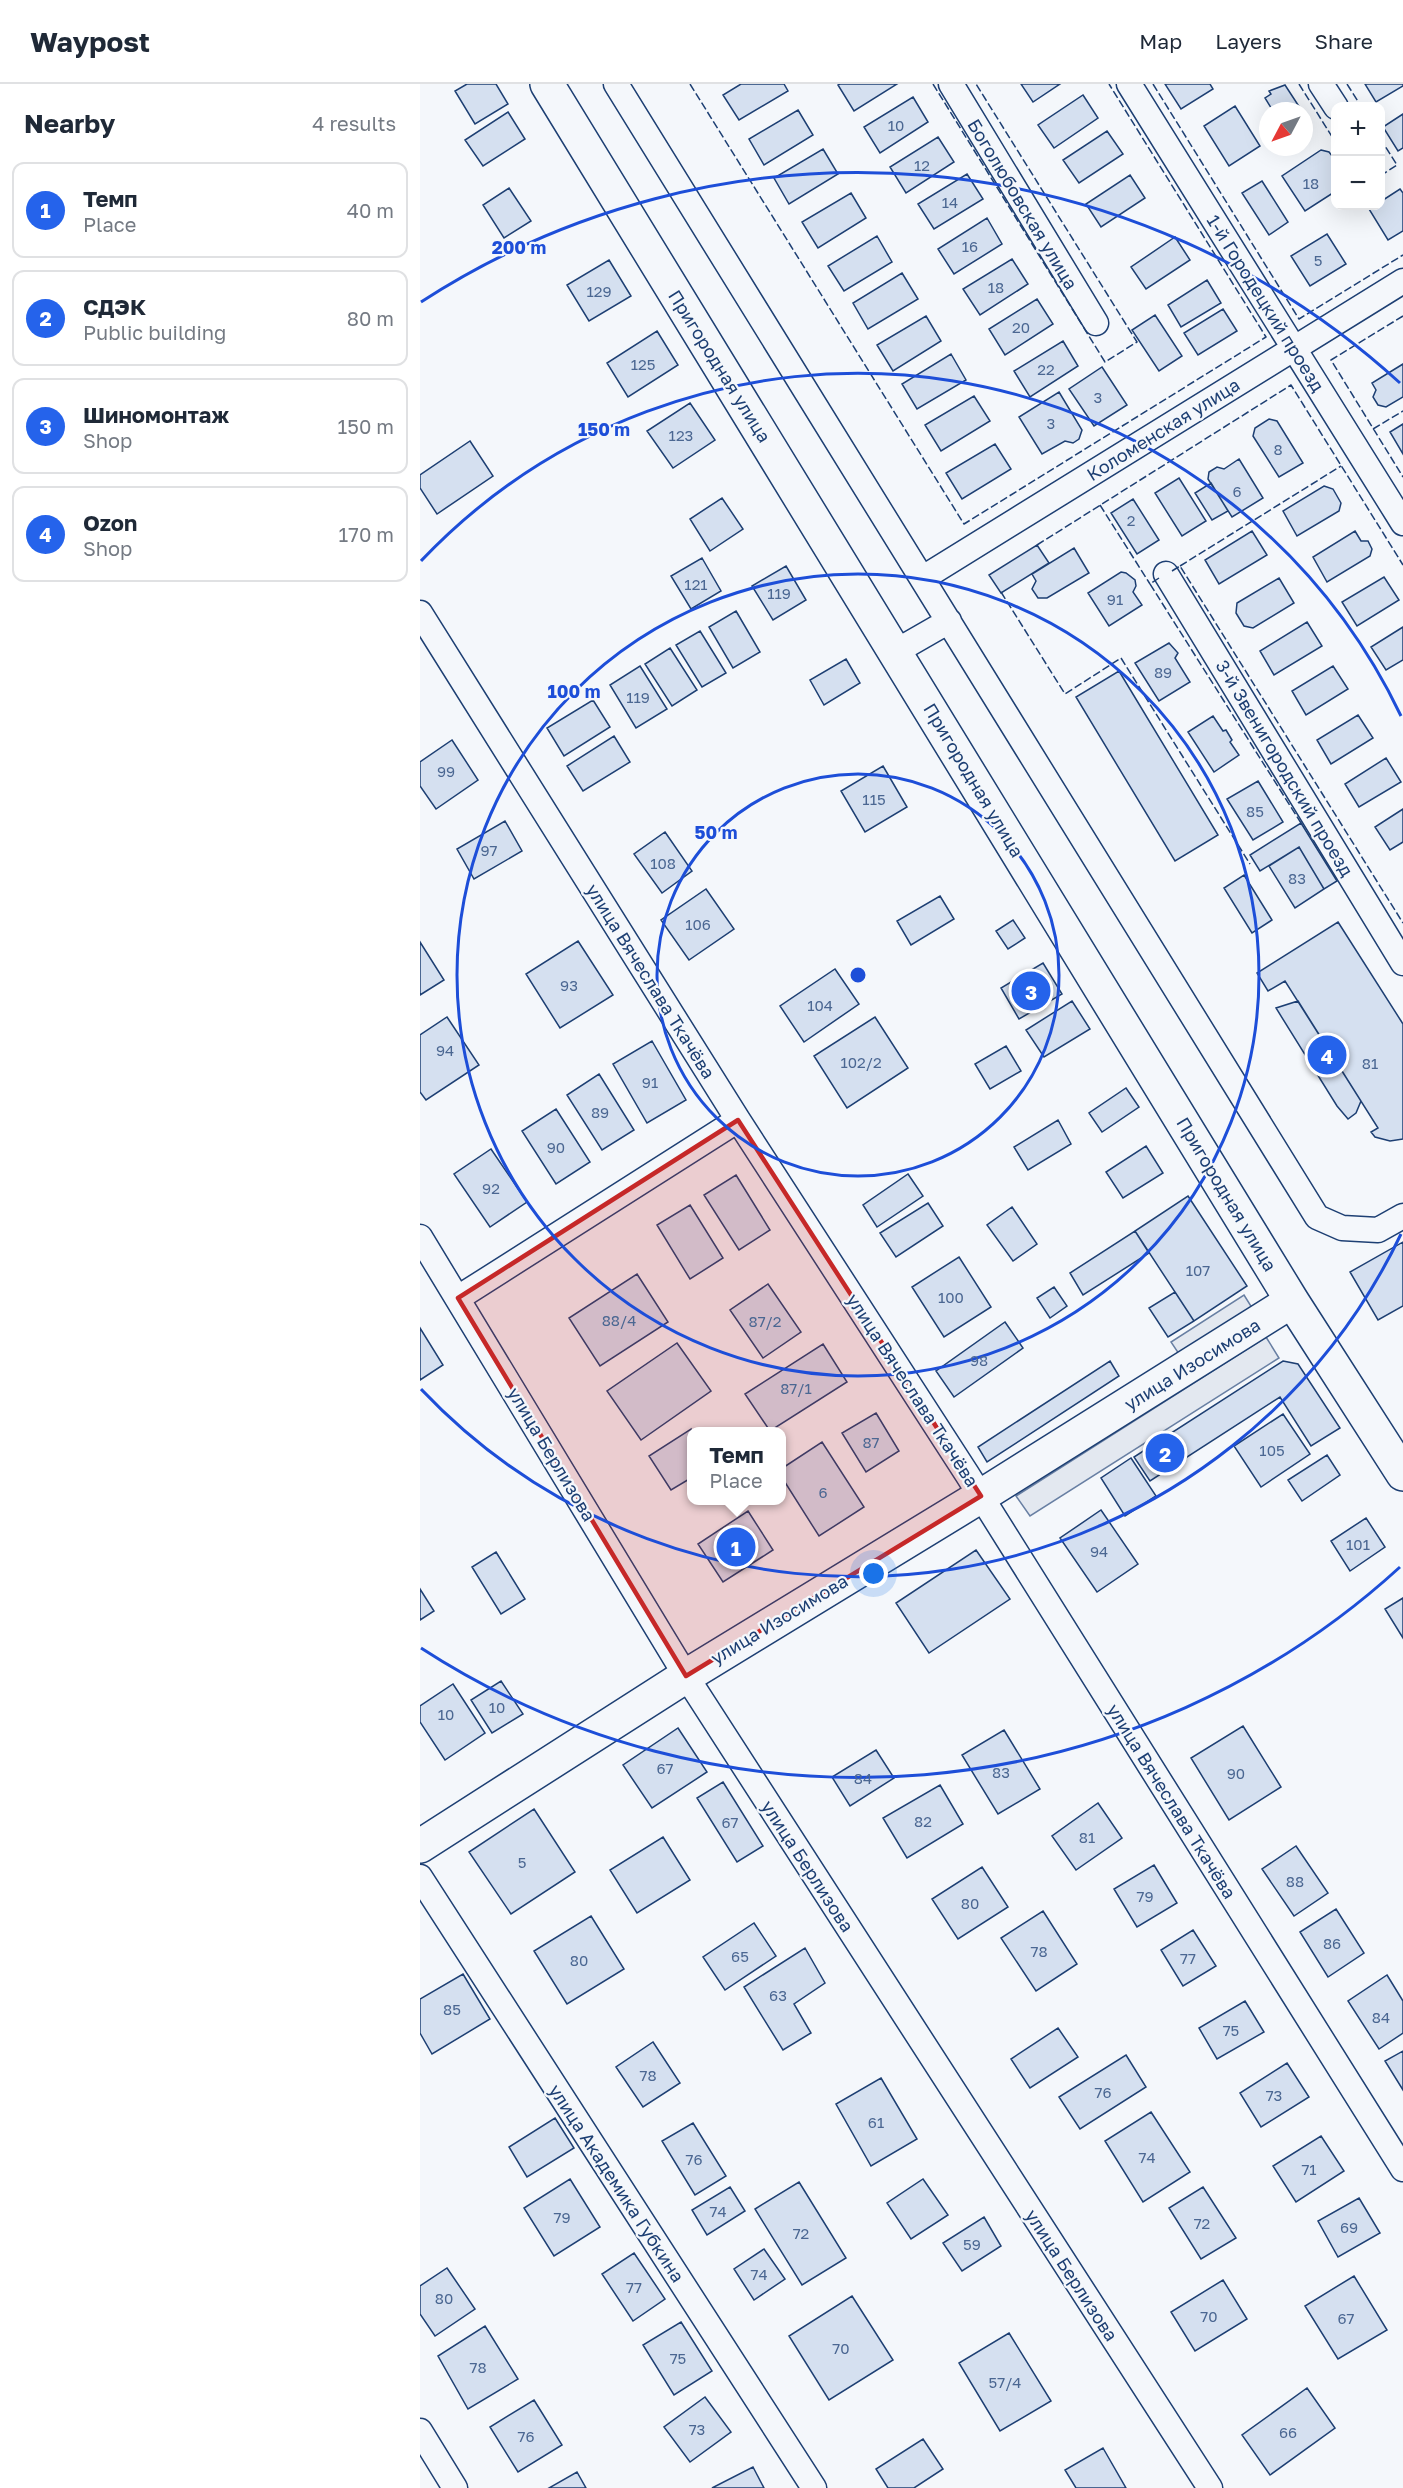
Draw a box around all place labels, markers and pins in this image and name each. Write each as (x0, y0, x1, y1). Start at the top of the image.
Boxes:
centre of rings (848, 965, 868, 985)
pin: 3 (1012, 968, 1050, 1014)
pin: 4 (1308, 1032, 1346, 1078)
pin: 2 (1146, 1430, 1184, 1476)
pin: 1 (716, 1524, 756, 1570)

